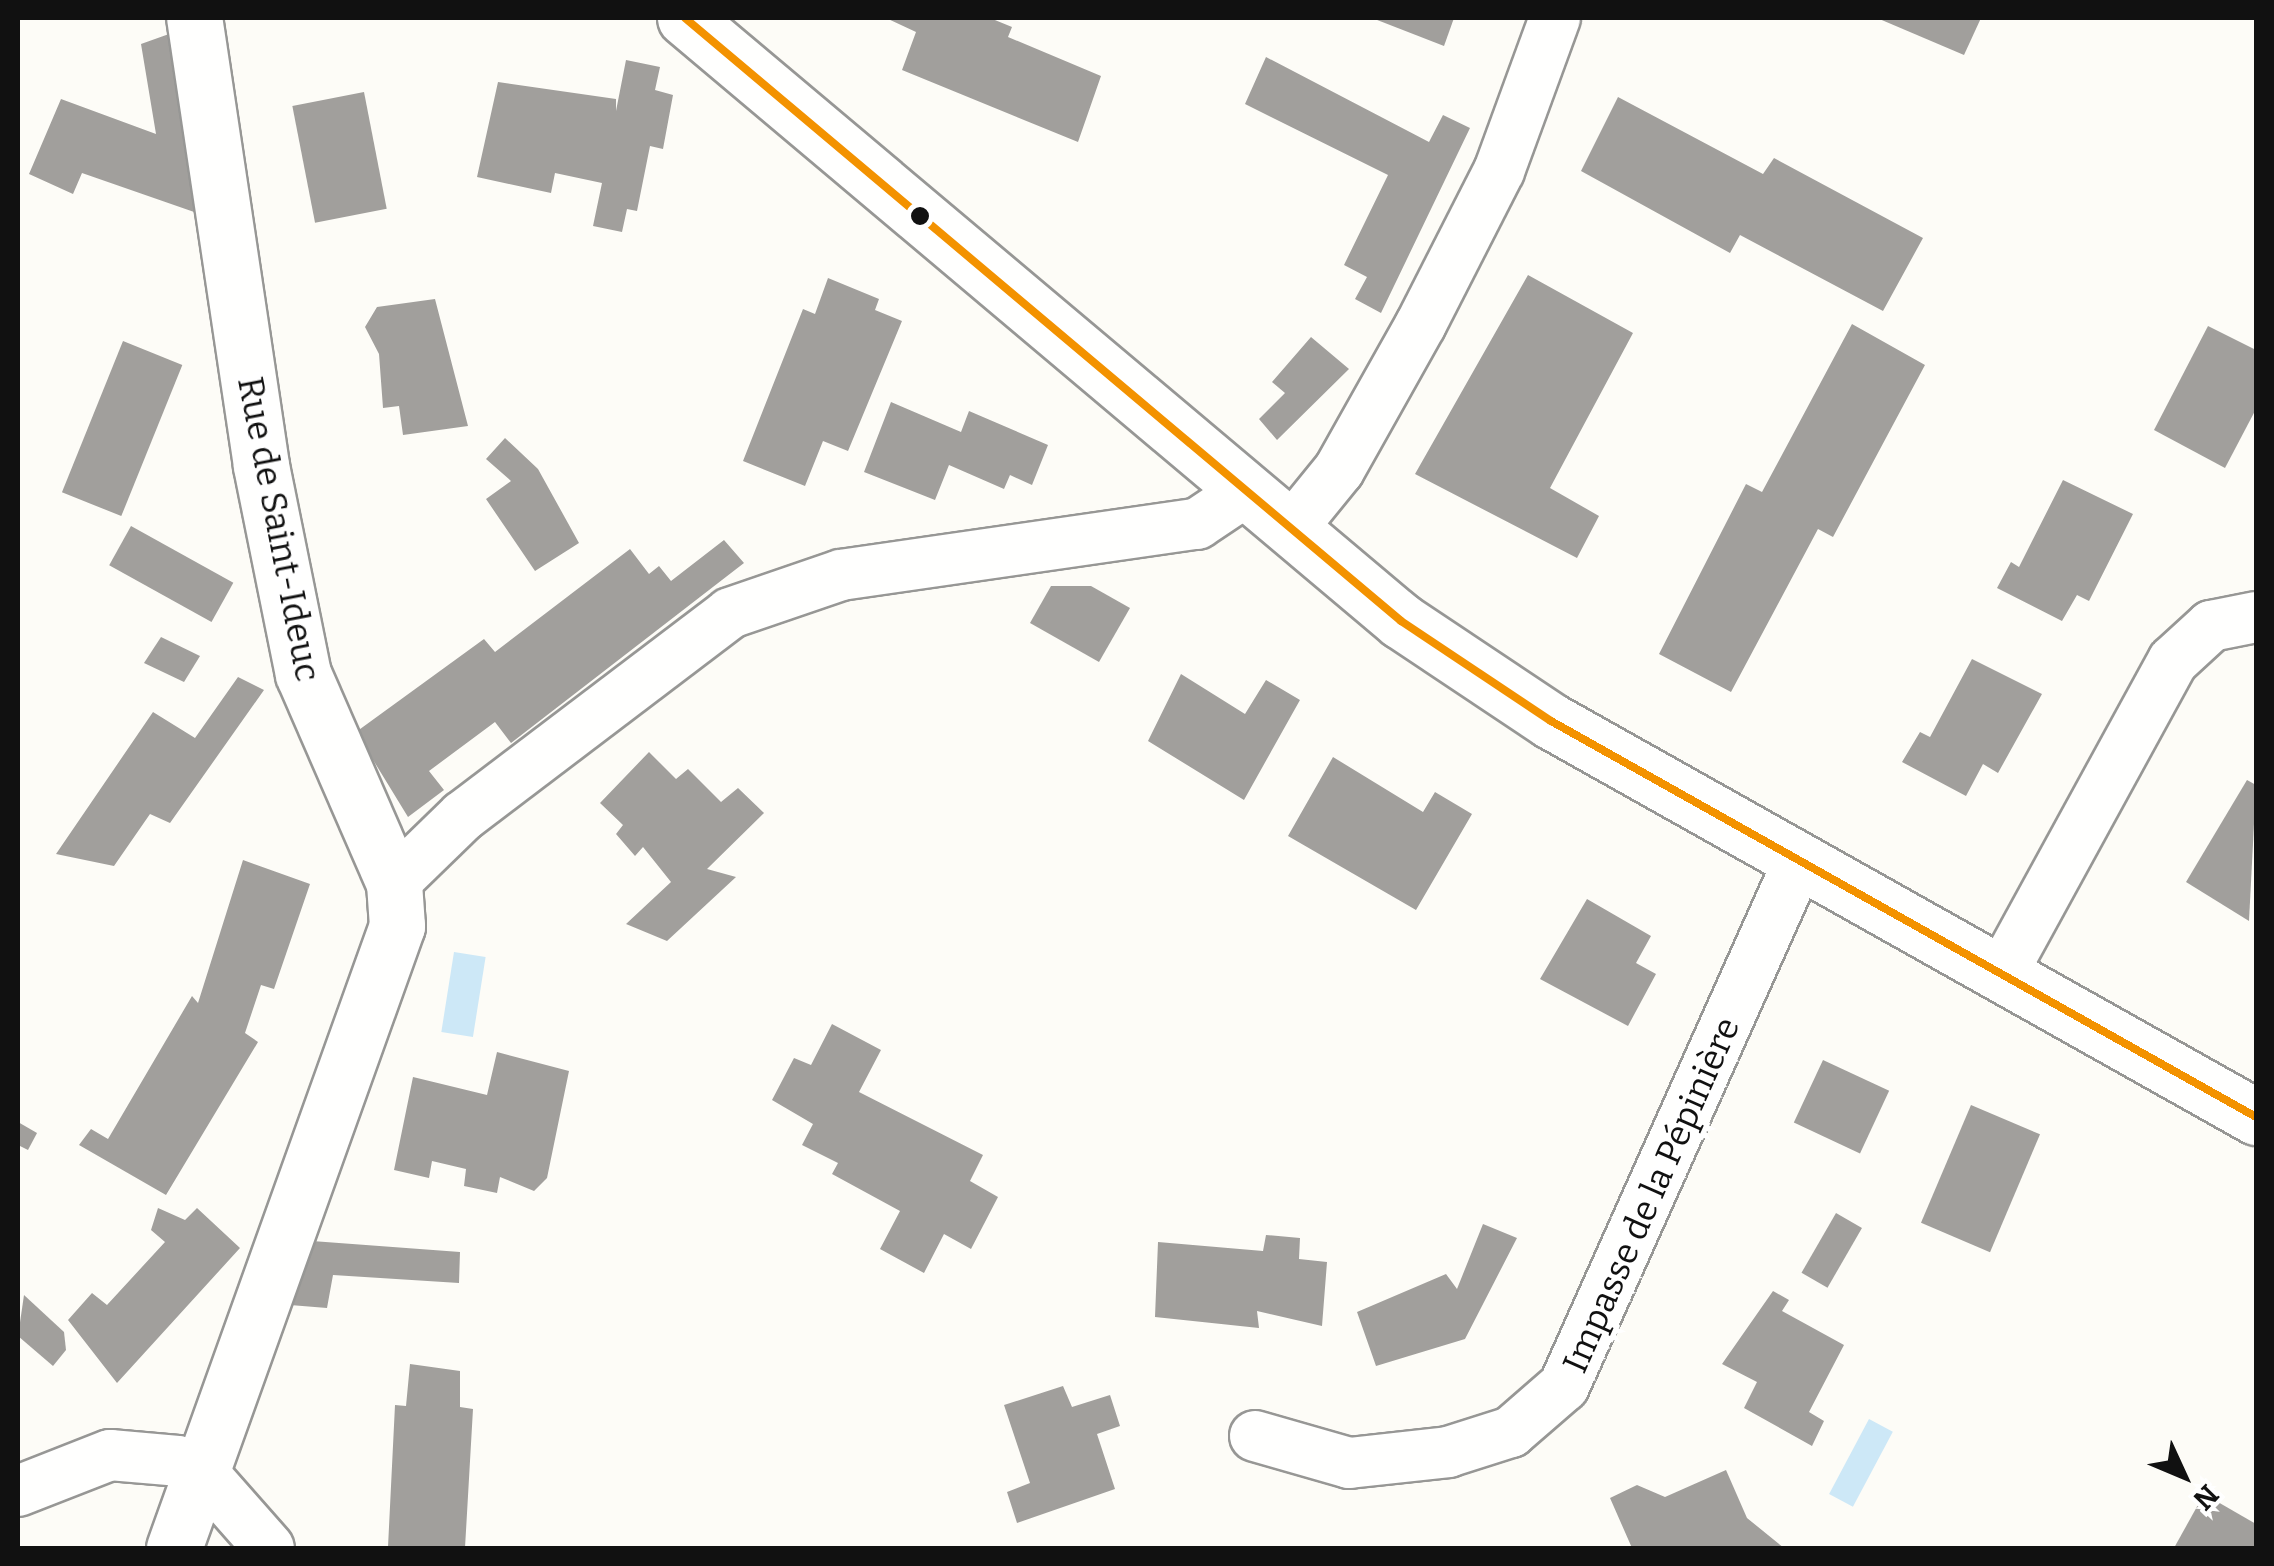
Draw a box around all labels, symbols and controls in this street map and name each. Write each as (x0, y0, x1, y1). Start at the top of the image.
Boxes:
unlabelled marker (910, 206, 930, 226)
street label: Rue de Saint-Ideuc (229, 373, 329, 685)
street label: Impasse de la Pépinière (1554, 1011, 1748, 1379)
north arrow (2134, 1426, 2234, 1526)
text: N (2187, 1478, 2225, 1516)

